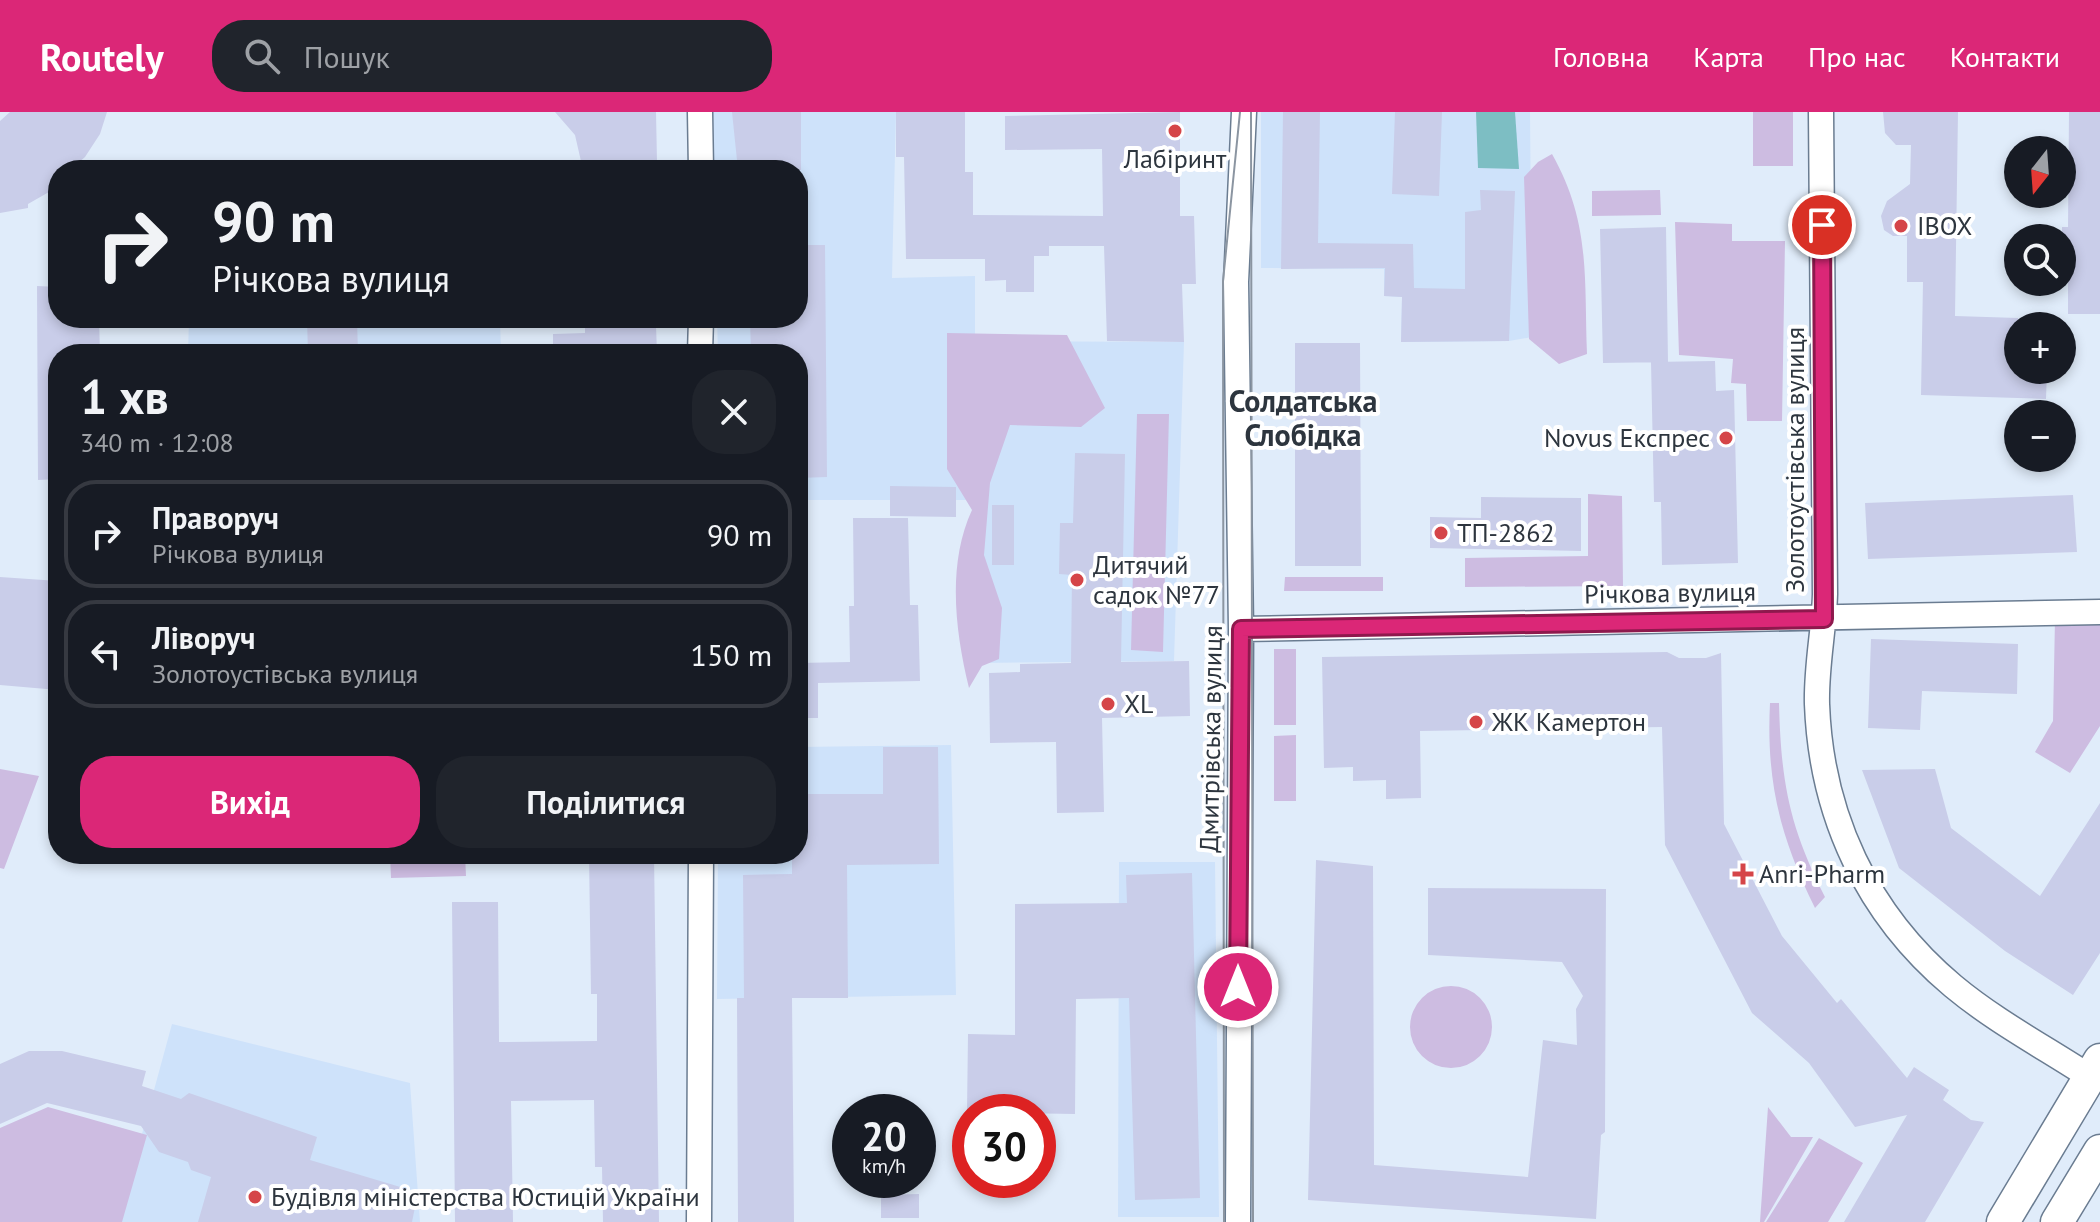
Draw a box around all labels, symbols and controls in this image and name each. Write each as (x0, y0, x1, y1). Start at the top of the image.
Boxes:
search box (212, 20, 772, 92)
text: Routely (40, 32, 164, 81)
icon: search (240, 34, 284, 78)
text: Пошук (304, 37, 390, 76)
text: Головна (1553, 38, 1649, 75)
text: Карта (1693, 38, 1764, 75)
text: Про нас (1808, 38, 1906, 75)
text: Контакти (1950, 38, 2060, 75)
marker: Лабіринт (1166, 122, 1184, 140)
north arrow (2004, 136, 2076, 208)
map controls (2004, 136, 2076, 472)
place label: Лабіринт (1123, 142, 1227, 175)
text: 90 m (212, 185, 335, 257)
pin (1788, 191, 1856, 259)
icon: right (80, 192, 184, 296)
icon: arrive (1800, 203, 1844, 247)
place label: IBOX (1917, 209, 1972, 242)
marker: IBOX (1892, 217, 1910, 235)
button: search (2004, 224, 2076, 296)
text: Річкова вулиця (212, 255, 450, 302)
button: + (2004, 312, 2076, 384)
street label: Золотоустівська вулиця (1778, 327, 1811, 593)
text: 1 хв (80, 365, 169, 427)
button: close (692, 370, 776, 454)
district label: Солдатська Слобідка (1229, 381, 1377, 454)
button: − (2004, 400, 2076, 472)
place label: Novus Експрес (1544, 421, 1710, 454)
text: 340 m · 12:08 (80, 426, 234, 459)
marker: Novus Експрес (1717, 429, 1735, 447)
text: Праворуч (152, 498, 279, 537)
icon: right (84, 512, 128, 556)
text: 90 m (707, 515, 772, 554)
place label: ТП-2862 (1457, 516, 1555, 549)
marker: ТП-2862 (1432, 524, 1450, 542)
text: Річкова вулиця (152, 537, 324, 570)
place label: Дитячий садок №77 (1093, 548, 1220, 611)
marker: Дитячий садок №77 (1068, 571, 1086, 589)
street label: Річкова вулиця (1584, 575, 1756, 610)
text: Ліворуч (152, 618, 255, 657)
street label: Дмитрівська вулиця (1192, 625, 1229, 853)
icon: left (84, 632, 128, 676)
text: 150 m (691, 635, 772, 674)
text: Золотоустівська вулиця (152, 657, 418, 690)
place label: XL (1124, 687, 1154, 720)
marker: XL (1099, 695, 1117, 713)
place label: ЖК Камертон (1491, 705, 1646, 738)
marker: ЖК Камертон (1467, 713, 1485, 731)
button: Вихід (80, 756, 420, 848)
button: Поділитися (436, 756, 776, 848)
place label: Anri-Pharm (1759, 857, 1885, 890)
marker: Anri-Pharm (1734, 865, 1752, 883)
position arrow (1196, 945, 1280, 1029)
speed limit sign: 30 (952, 1094, 1056, 1198)
text: 20 (861, 1110, 907, 1162)
text: km/h (862, 1153, 906, 1179)
place label: Будівля міністерства Юстицій України (271, 1180, 700, 1213)
marker: Будівля міністерства Юстицій України (246, 1188, 264, 1206)

